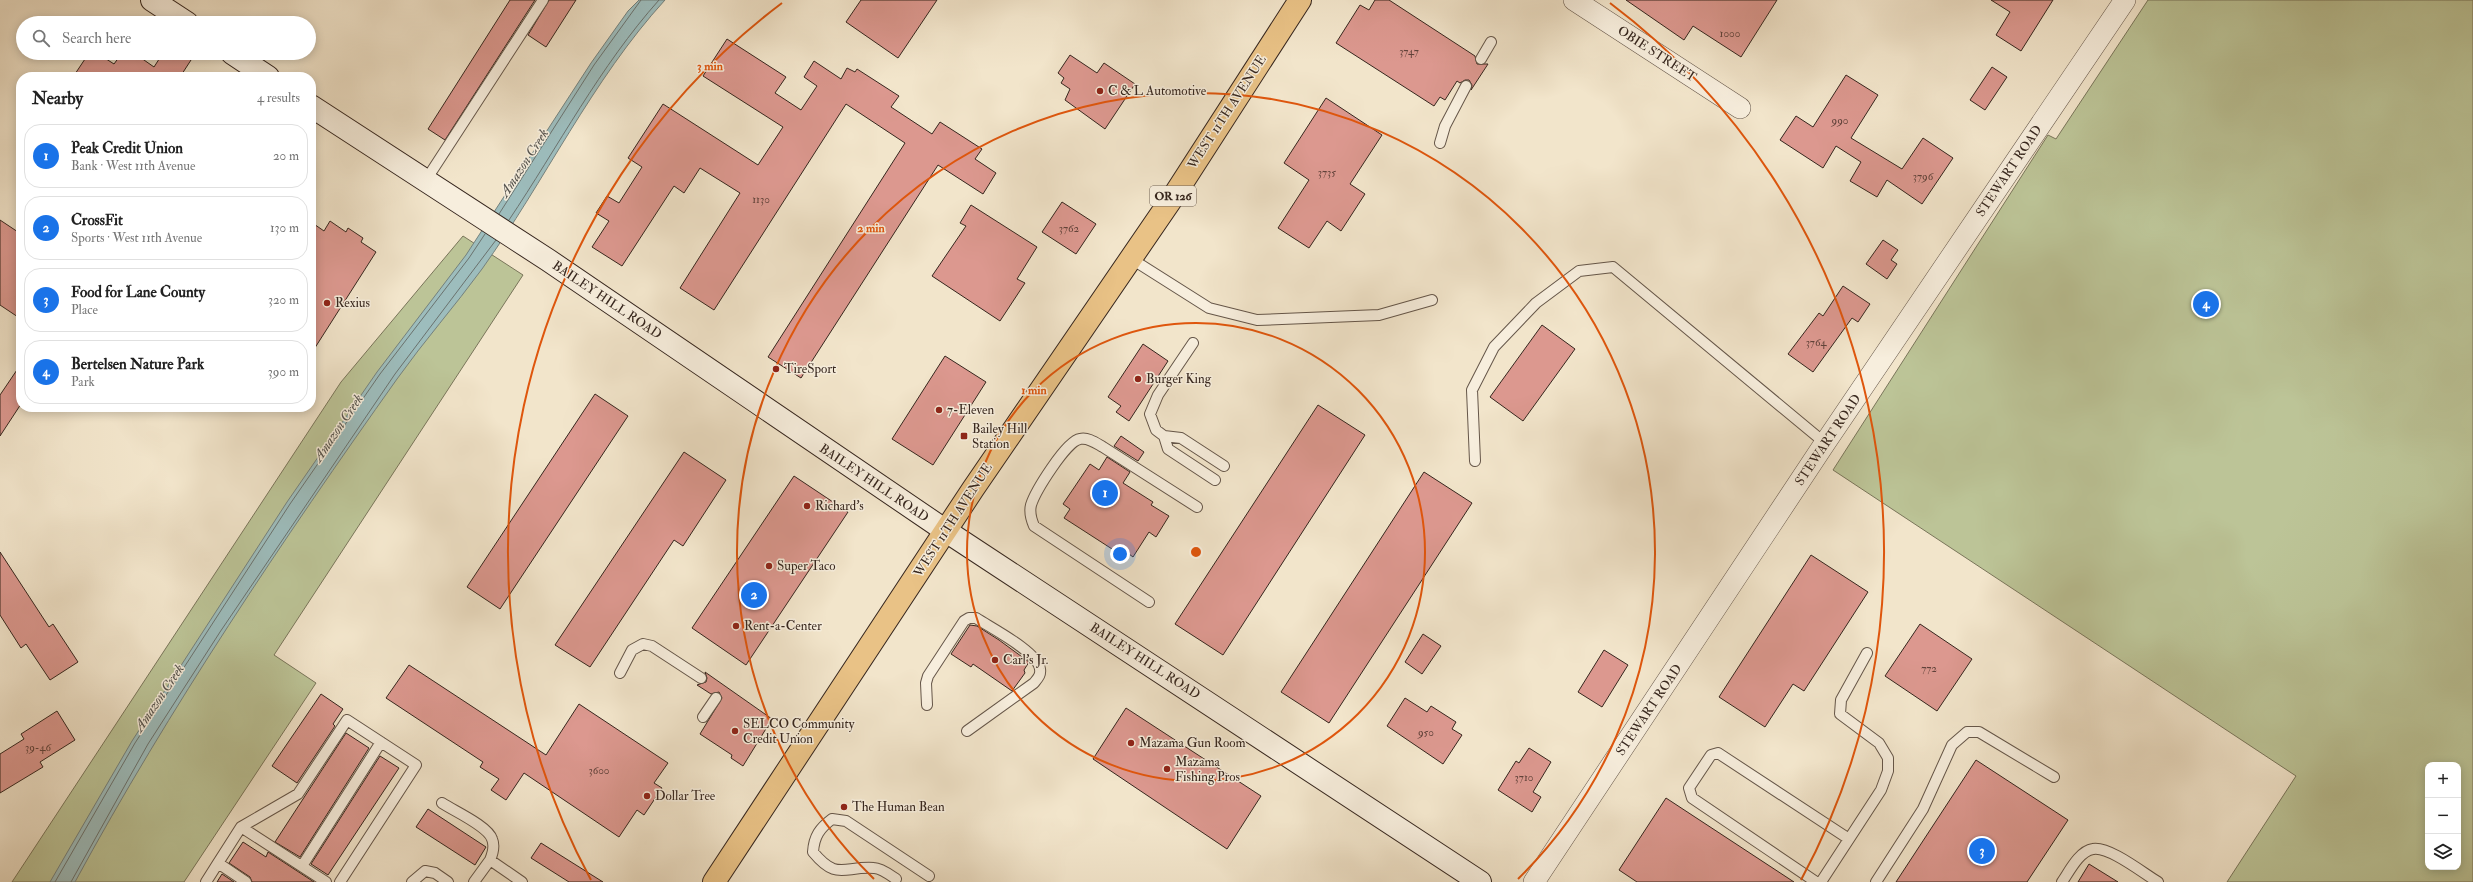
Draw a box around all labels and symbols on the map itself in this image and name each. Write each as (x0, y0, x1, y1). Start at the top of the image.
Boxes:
street label: OBIE STREET (1615, 23, 1700, 86)
house number: 1000 (1720, 27, 1741, 40)
house number: 3747 (1399, 45, 1419, 58)
street label: WEST 11TH AVENUE (1184, 52, 1270, 173)
text: 3 min (697, 59, 724, 74)
place label: C & L Automotive (1108, 83, 1207, 99)
marker: C & L Automotive (1095, 86, 1105, 96)
house number: 990 (1831, 114, 1849, 127)
street label: STEWART ROAD (1973, 122, 2045, 220)
water label: Amazon Creek (495, 125, 552, 202)
house number: 3735 (1318, 166, 1336, 179)
house number: 3796 (1913, 170, 1935, 183)
road number: OR 126 (1150, 186, 1196, 206)
house number: 1130 (752, 193, 770, 206)
text: 2 min (857, 221, 885, 236)
house number: 3762 (1059, 222, 1080, 235)
street label: BAILEY HILL ROAD (549, 258, 665, 342)
pin: 4 (2193, 289, 2219, 319)
place label: Rexius (335, 295, 371, 311)
marker: Rexius (322, 298, 332, 308)
house number: 3764 (1806, 336, 1827, 349)
place label: TireSport (784, 361, 836, 378)
marker: TireSport (771, 364, 781, 374)
place label: Burger King (1146, 371, 1212, 387)
marker: Burger King (1133, 374, 1143, 384)
text: 1 min (1021, 383, 1048, 398)
water label: Amazon Creek (308, 391, 367, 467)
street label: STEWART ROAD (1792, 391, 1864, 489)
place label: 7-Eleven (947, 402, 994, 418)
marker: 7-Eleven (934, 405, 944, 415)
place label: Bailey Hill Station (972, 421, 1028, 452)
marker: Bailey Hill Station (959, 431, 969, 441)
street label: BAILEY HILL ROAD (816, 441, 932, 525)
street label: WEST 11TH AVENUE (910, 460, 996, 581)
pin: 1 (1092, 478, 1118, 508)
place label: Richard's (815, 498, 864, 514)
marker: Richard's (802, 501, 812, 511)
your location (1110, 544, 1130, 564)
centre of rings (1189, 545, 1203, 559)
place label: Super Taco (777, 558, 836, 575)
marker: Super Taco (764, 561, 774, 571)
pin: 2 (741, 580, 767, 610)
place label: Rent-a-Center (744, 618, 822, 634)
street label: BAILEY HILL ROAD (1087, 619, 1203, 703)
marker: Rent-a-Center (731, 621, 741, 631)
place label: Carl's Jr. (1003, 652, 1048, 668)
marker: Carl's Jr. (990, 655, 1000, 665)
water label: Amazon Creek (129, 661, 188, 737)
street label: STEWART ROAD (1613, 661, 1685, 759)
house number: 772 (1921, 662, 1937, 675)
place label: SELCO Community Credit Union (743, 716, 855, 747)
marker: SELCO Community Credit Union (730, 726, 740, 736)
house number: 950 (1417, 726, 1434, 739)
place label: Mazama Gun Room (1139, 735, 1246, 751)
marker: Mazama Gun Room (1126, 738, 1136, 748)
house number: 39-46 (25, 741, 52, 754)
place label: Mazama Fishing Pros (1175, 754, 1241, 785)
house number: 3600 (588, 764, 610, 777)
marker: Mazama Fishing Pros (1162, 764, 1172, 774)
house number: 3710 (1515, 771, 1534, 784)
place label: Dollar Tree (655, 788, 716, 804)
marker: Dollar Tree (642, 791, 652, 801)
place label: The Human Bean (852, 799, 945, 815)
marker: The Human Bean (839, 802, 849, 812)
pin: 3 (1969, 836, 1995, 866)

